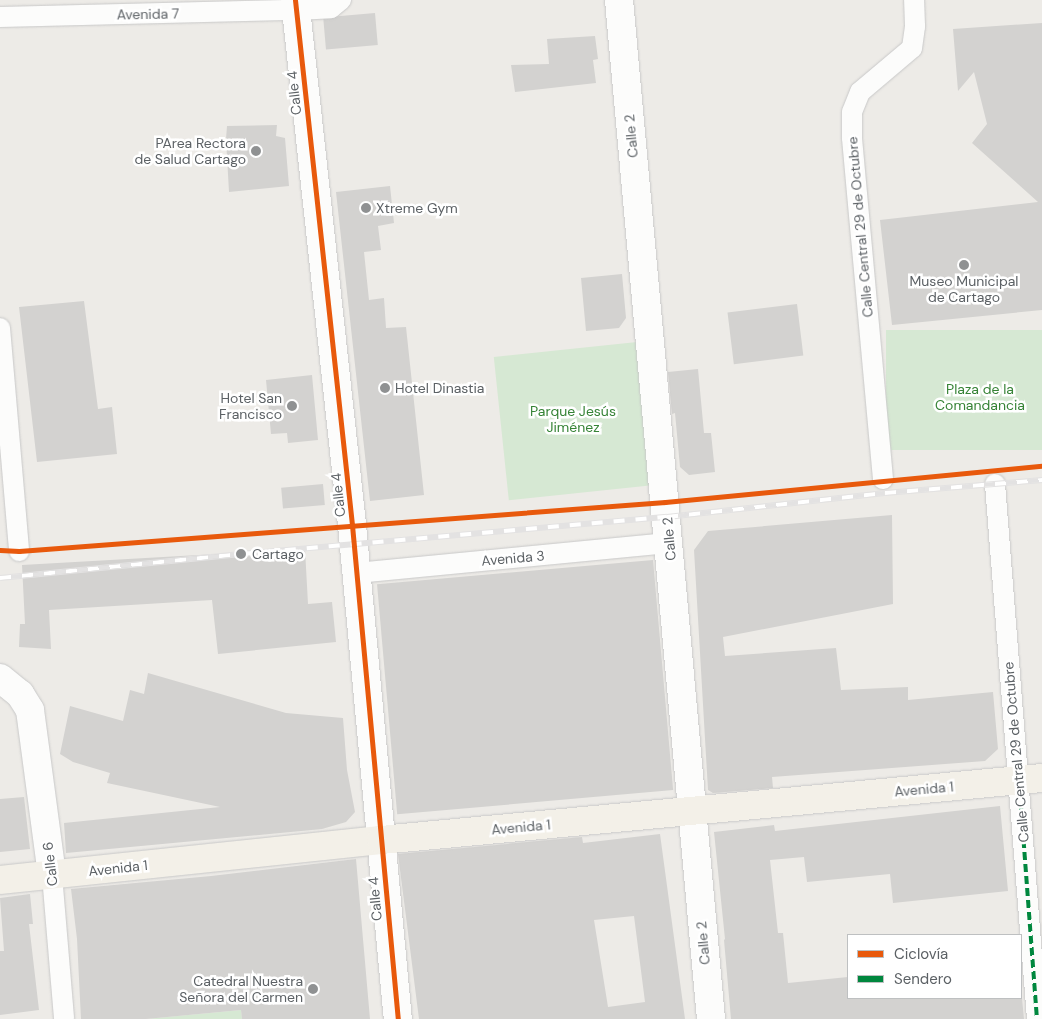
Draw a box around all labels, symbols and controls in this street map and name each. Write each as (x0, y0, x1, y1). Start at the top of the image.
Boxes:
street label: Avenida 7 (117, 5, 179, 23)
street label: Calle 4 (283, 70, 305, 116)
street label: Calle 2 (621, 114, 641, 158)
place label: PArea Rectora de Salud Cartago (134, 135, 246, 168)
street label: Calle Central 29 de Octubre (844, 136, 876, 318)
marker: PArea Rectora de Salud Cartago (250, 145, 262, 157)
place label: Xtreme Gym (376, 200, 458, 216)
marker: Xtreme Gym (360, 202, 372, 214)
marker: Museo Municipal de Cartago (958, 259, 970, 271)
place label: Museo Municipal de Cartago (910, 273, 1018, 306)
place label: Hotel Dinastia (395, 380, 484, 396)
park label: Plaza de la Comandancia (935, 381, 1025, 414)
marker: Hotel Dinastia (379, 382, 391, 394)
place label: Hotel San Francisco (219, 390, 282, 422)
marker: Hotel San Francisco (286, 400, 298, 412)
park label: Parque Jesús Jiménez (530, 403, 616, 436)
street label: Calle 4 (327, 472, 349, 518)
street label: Calle 2 (659, 517, 679, 561)
place label: Cartago (252, 546, 304, 562)
marker: Cartago (234, 547, 248, 561)
street label: Avenida 3 (481, 547, 545, 569)
street label: Calle Central 29 de Octubre (1000, 661, 1032, 843)
street label: Avenida 1 (894, 778, 954, 800)
street label: Avenida 1 (491, 816, 551, 838)
street label: Calle 6 (39, 841, 61, 887)
street label: Avenida 1 (88, 857, 148, 879)
street label: Calle 4 (365, 876, 385, 922)
street label: Calle 2 (693, 921, 713, 965)
legend (847, 934, 1022, 999)
text: Ciclovía (894, 944, 948, 964)
text: Sendero (894, 969, 952, 989)
place label: Catedral Nuestra Señora del Carmen (179, 973, 303, 1006)
marker: Catedral Nuestra Señora del Carmen (307, 983, 319, 995)

